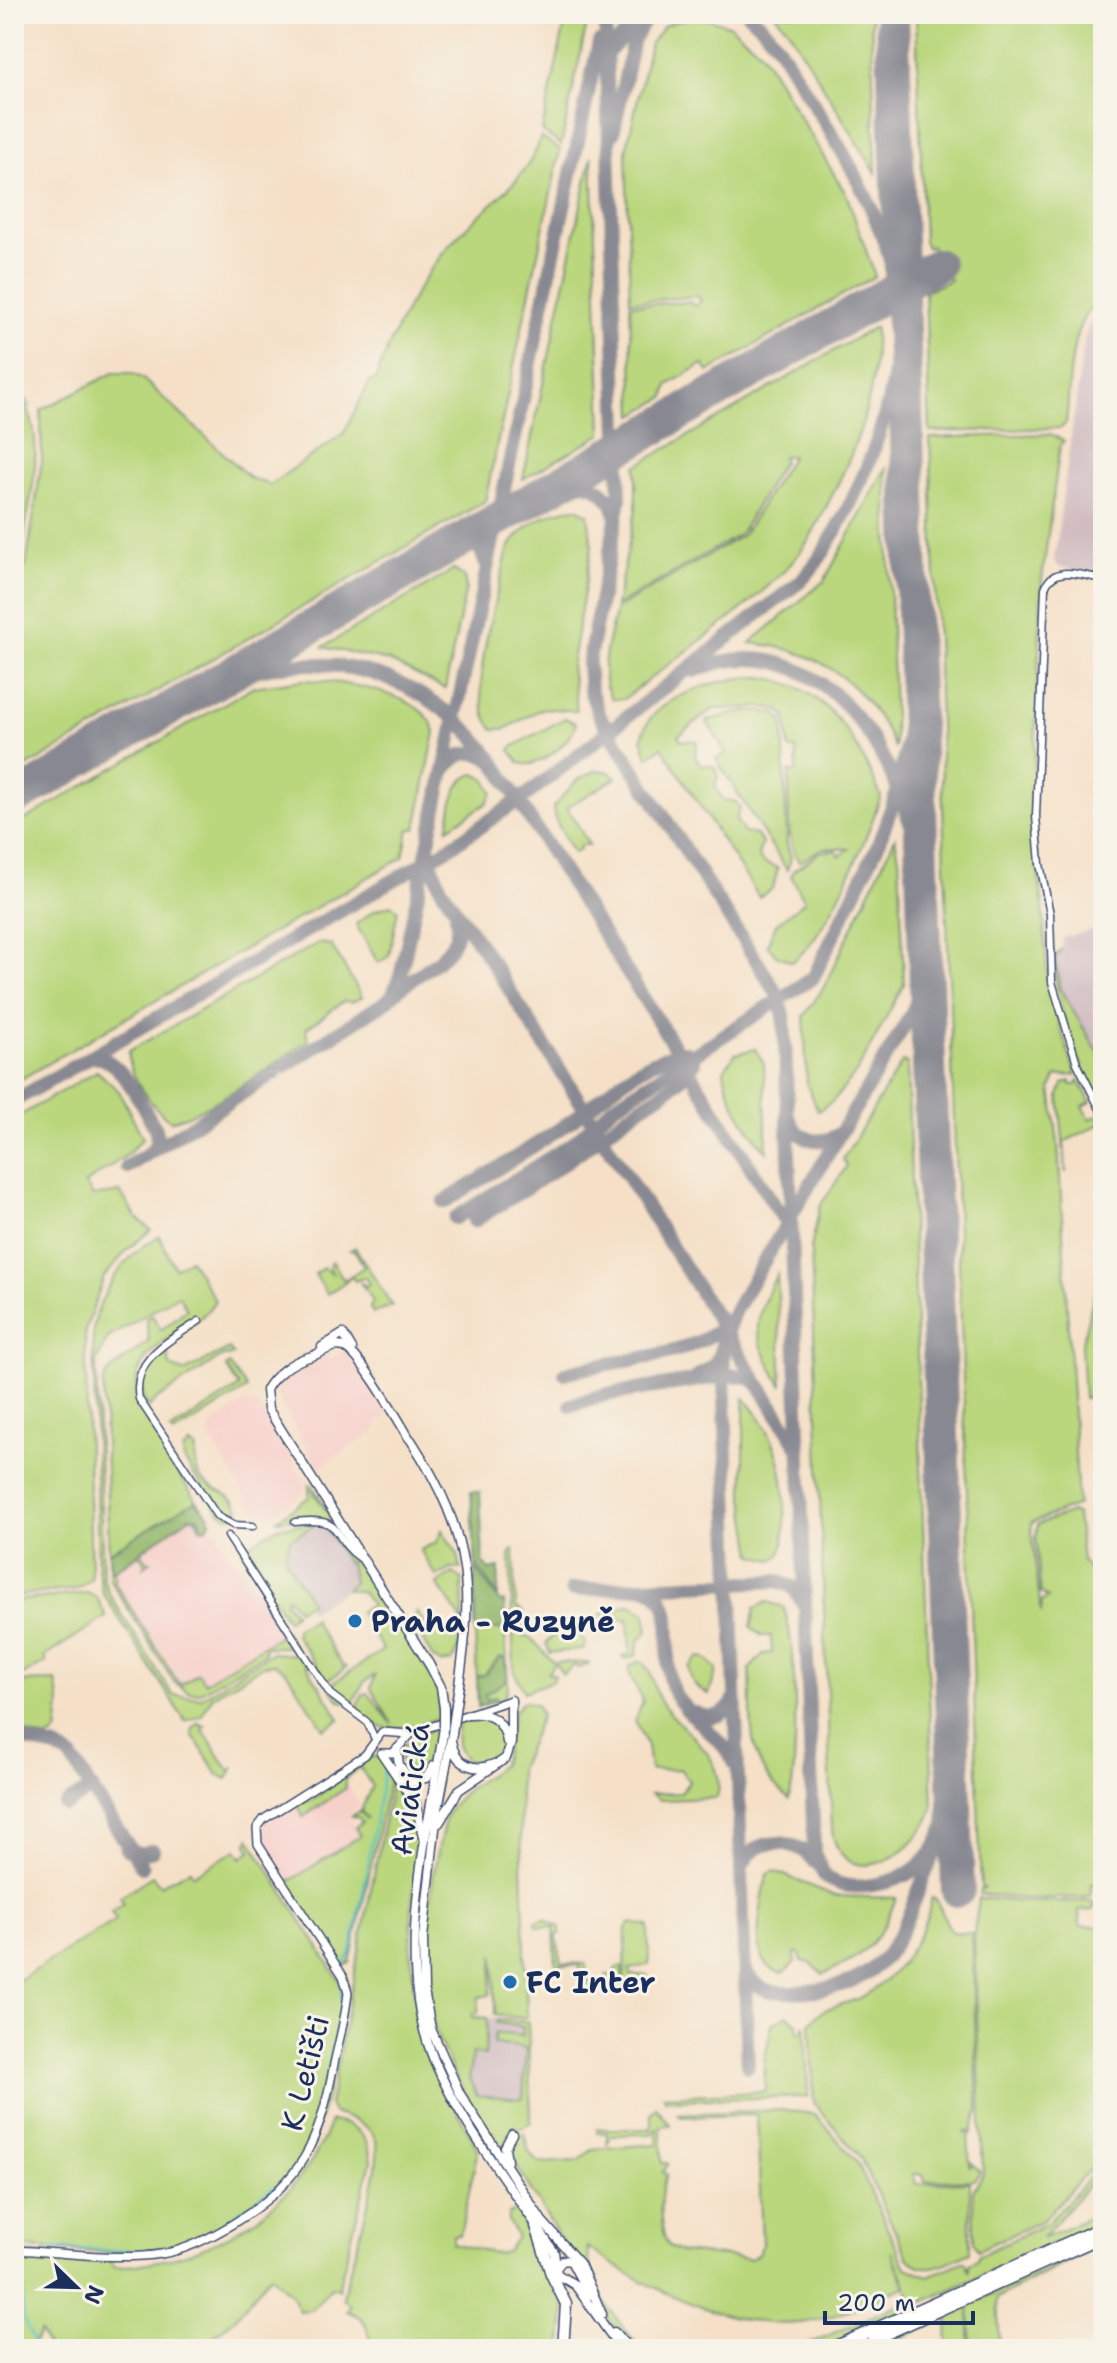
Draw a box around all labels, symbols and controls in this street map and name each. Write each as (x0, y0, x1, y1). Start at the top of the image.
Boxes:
place label: Praha - Ruzyně (371, 1601, 615, 1642)
marker: Praha - Ruzyně (346, 1612, 364, 1630)
street label: Aviatická (380, 1720, 440, 1858)
place label: FC Inter (526, 1962, 656, 2003)
marker: FC Inter (501, 1973, 519, 1991)
street label: K Letišti (271, 2011, 339, 2135)
north arrow (36, 2247, 116, 2327)
scale bar (825, 2275, 973, 2325)
text: N (77, 2281, 111, 2308)
text: 200 m (837, 2287, 915, 2319)

